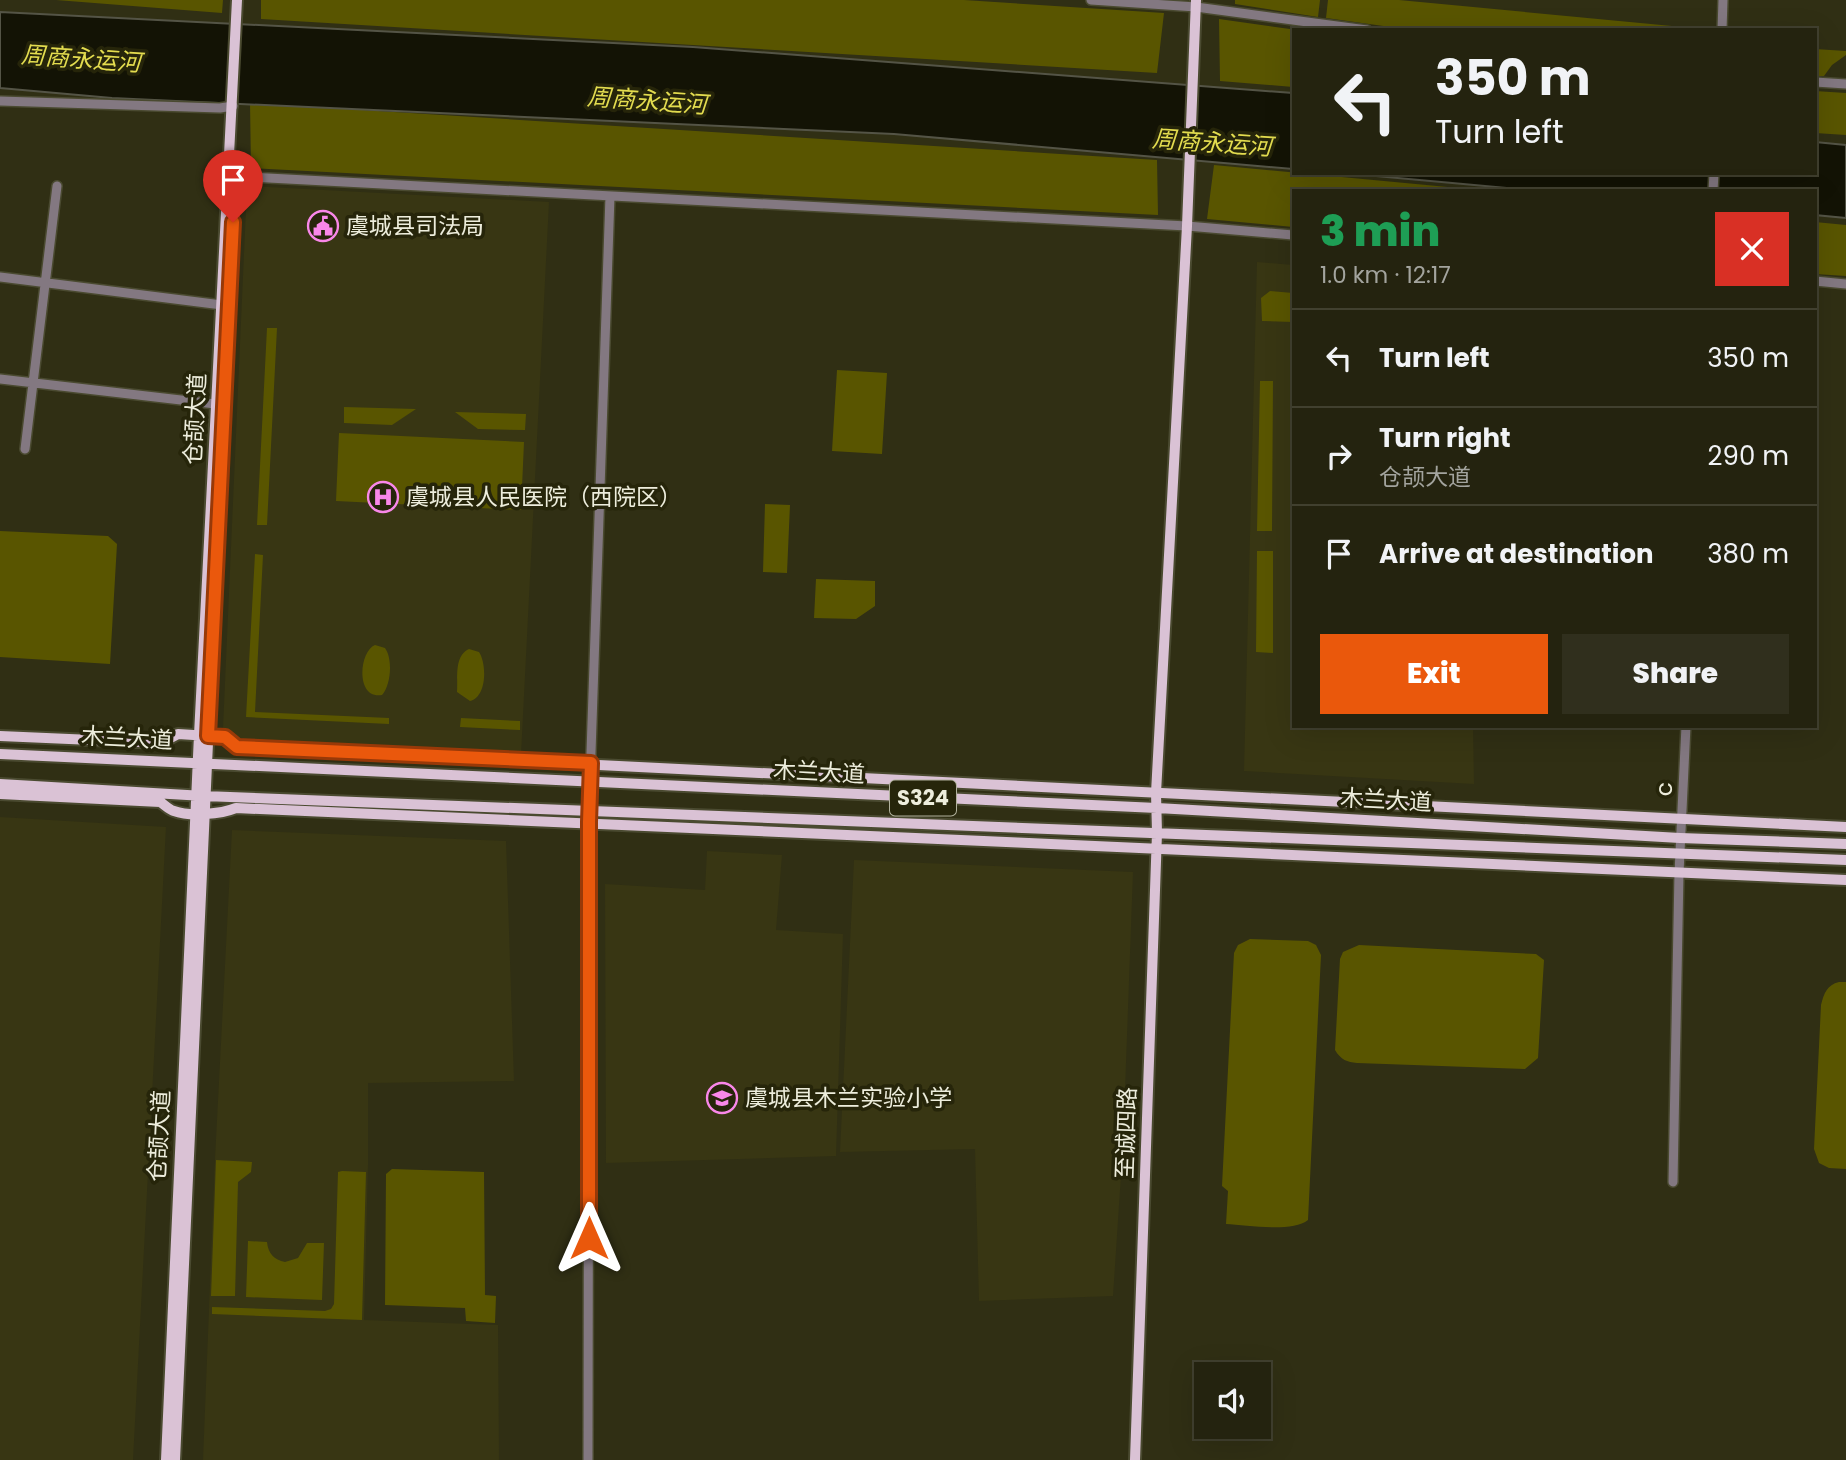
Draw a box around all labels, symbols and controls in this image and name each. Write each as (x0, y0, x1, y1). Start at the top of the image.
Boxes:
water label: 周商永运河 (20, 38, 146, 79)
text: 350 m (1435, 44, 1591, 112)
icon: left (1320, 56, 1411, 147)
water label: 周商永运河 (586, 80, 712, 121)
text: Turn left (1435, 109, 1564, 154)
water label: 周商永运河 (1151, 122, 1277, 163)
pin (203, 150, 263, 222)
icon: arrive (214, 161, 252, 199)
text: 3 min (1320, 202, 1440, 261)
public building icon: 虞城县司法局 (306, 209, 340, 243)
place label: 虞城县司法局 (346, 210, 484, 242)
button: close (1715, 212, 1789, 286)
text: 1.0 km · 12:17 (1320, 259, 1451, 291)
icon: left (1320, 339, 1358, 377)
text: Turn left (1379, 340, 1490, 376)
text: 350 m (1707, 340, 1789, 376)
street label: 仓颉大道 (177, 372, 213, 466)
text: Turn right (1379, 420, 1511, 456)
icon: right (1320, 437, 1358, 475)
text: 290 m (1708, 438, 1789, 474)
text: 仓颉大道 (1379, 461, 1471, 493)
hospital icon: 虞城县人民医院（西院区） (366, 480, 400, 514)
place label: 虞城县人民医院（西院区） (406, 481, 682, 513)
icon: arrive (1320, 535, 1358, 573)
text: Arrive at destination (1379, 536, 1654, 572)
text: 380 m (1707, 536, 1789, 572)
button: Exit (1320, 634, 1548, 714)
button: Share (1562, 634, 1789, 714)
street label: 木兰大道 (80, 720, 174, 756)
street label: 木兰大道 (772, 754, 866, 790)
road number: S324 (890, 780, 956, 816)
street label: c (1648, 781, 1680, 797)
street label: 木兰大道 (1339, 782, 1433, 818)
school or university icon: 虞城县木兰实验小学 (705, 1081, 739, 1115)
place label: 虞城县木兰实验小学 (745, 1082, 952, 1114)
street label: 至诚四路 (1108, 1086, 1144, 1180)
street label: 仓颉大道 (141, 1089, 177, 1183)
position arrow (552, 1201, 626, 1275)
map controls (1194, 1362, 1271, 1439)
button: sound (1194, 1362, 1271, 1439)

